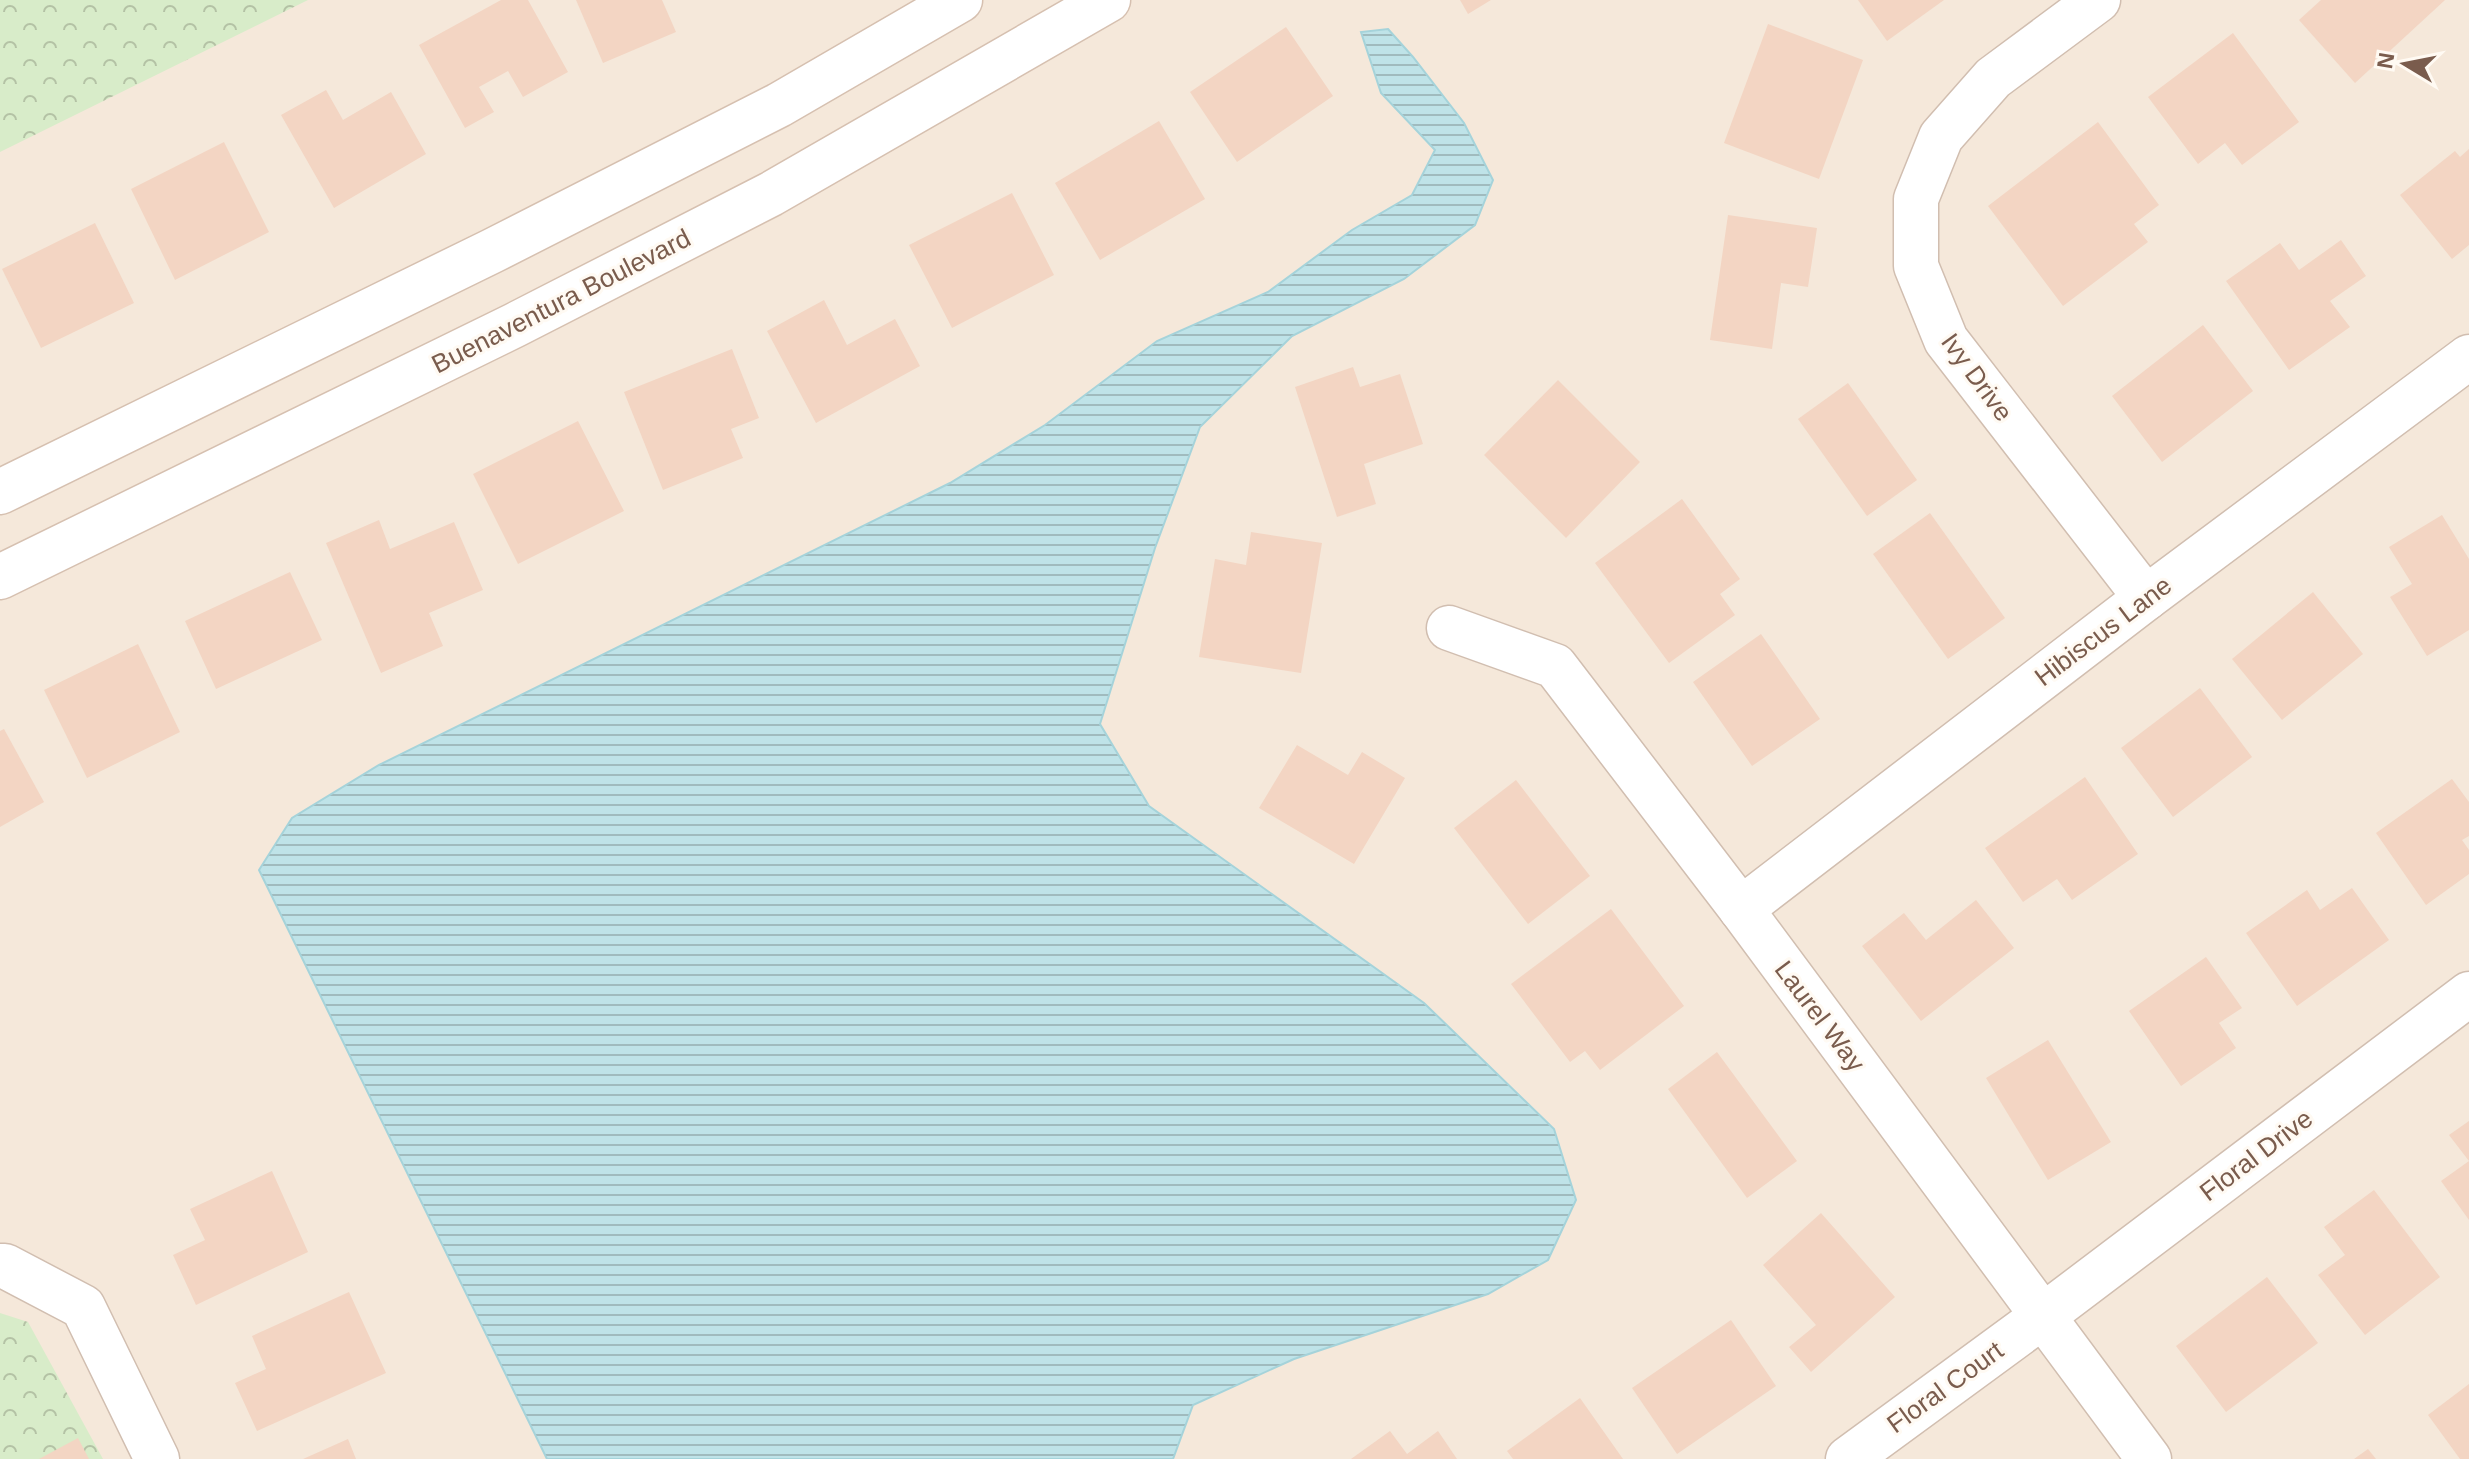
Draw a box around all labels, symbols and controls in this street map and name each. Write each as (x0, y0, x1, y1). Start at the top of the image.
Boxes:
north arrow (2365, 24, 2445, 104)
text: N (2372, 51, 2399, 71)
street label: Buenaventura Boulevard (427, 223, 695, 379)
street label: Ivy Drive (1935, 327, 2019, 427)
street label: Hibiscus Lane (2029, 570, 2177, 692)
street label: Laurel Way (1769, 955, 1871, 1077)
street label: Floral Drive (2194, 1103, 2318, 1207)
street label: Floral Court (1881, 1334, 2009, 1439)

